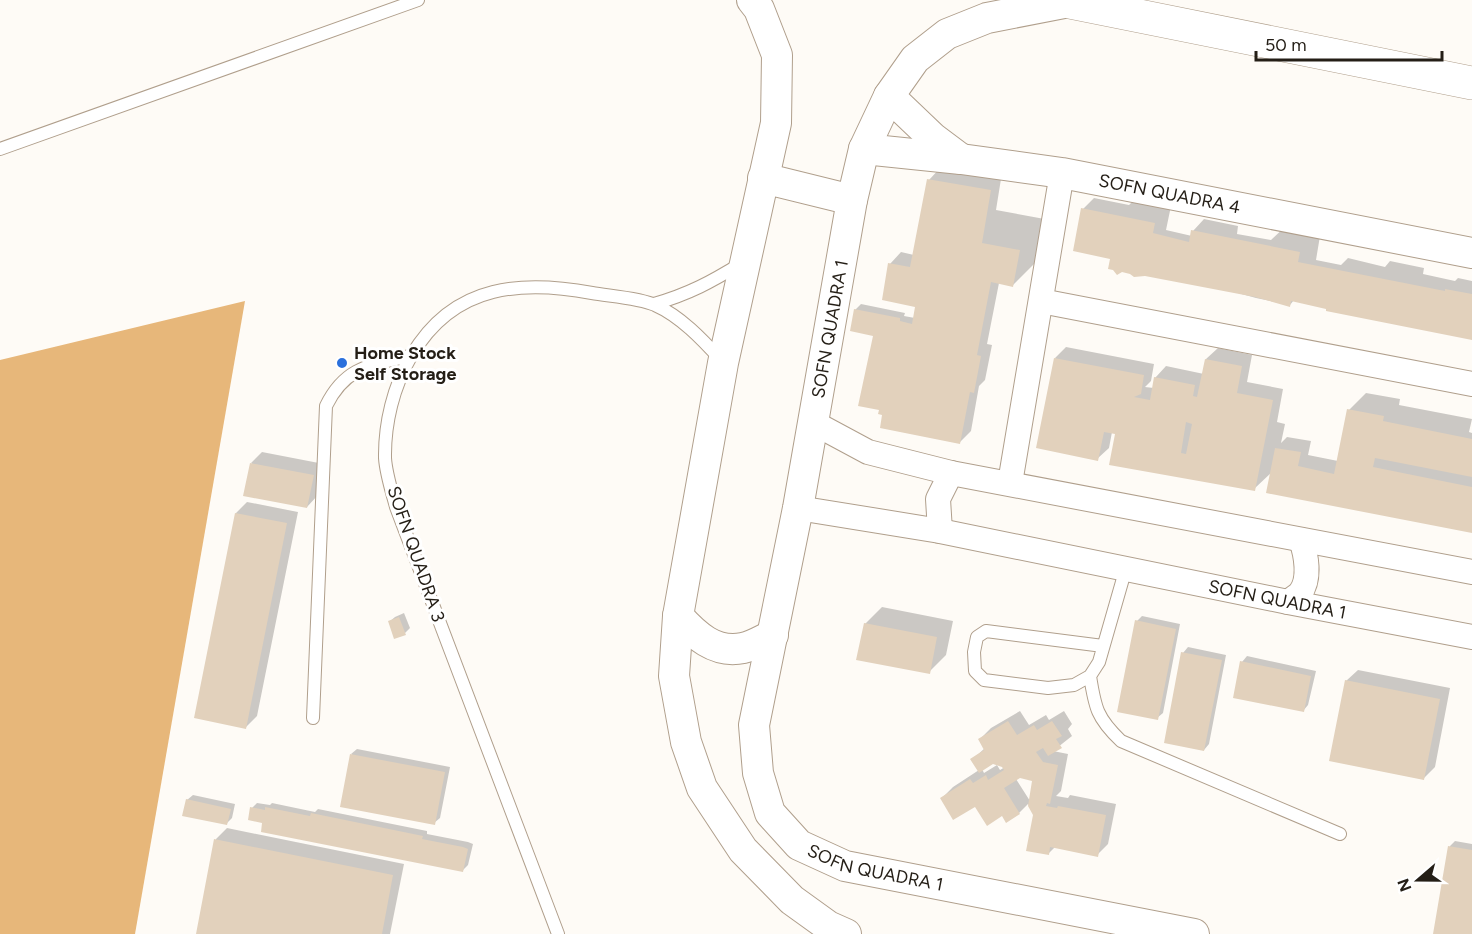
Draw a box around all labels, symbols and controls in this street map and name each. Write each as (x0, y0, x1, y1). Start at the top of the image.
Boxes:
scale bar (1256, 24, 1442, 62)
text: 50 m (1265, 34, 1307, 56)
street label: SOFN QUADRA 4 (1097, 169, 1242, 219)
street label: SOFN QUADRA 1 (807, 258, 853, 400)
place label: Home Stock Self Storage (354, 342, 456, 385)
marker: Home Stock Self Storage (335, 356, 349, 370)
street label: SOFN QUADRA 3 (382, 483, 450, 625)
street label: SOFN QUADRA 1 (1206, 575, 1348, 624)
street label: SOFN QUADRA 1 (804, 839, 945, 896)
north arrow (1388, 850, 1448, 910)
text: N (1393, 876, 1415, 894)

